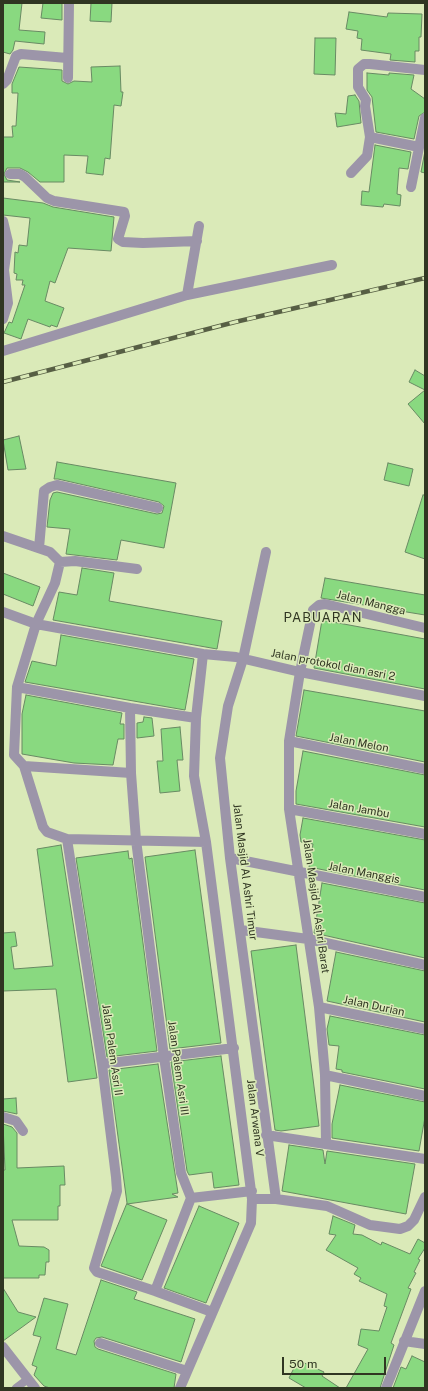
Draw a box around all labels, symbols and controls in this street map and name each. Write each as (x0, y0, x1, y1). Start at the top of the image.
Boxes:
street label: Jalan Mangga (335, 588, 407, 618)
district label: PABUARAN (283, 610, 363, 626)
street label: Jalan protokol dian asri 2 (270, 646, 396, 684)
street label: Jalan Melon (328, 731, 390, 755)
street label: Jalan Jambu (328, 797, 390, 821)
street label: Jalan Masjid Al Ashri Timur (230, 803, 260, 941)
street label: Jalan Masjid Al Ashri Barat (300, 838, 332, 974)
street label: Jalan Manggis (327, 860, 401, 886)
street label: Jalan Durian (342, 993, 406, 1019)
street label: Jalan Palem Asri II (99, 1003, 125, 1097)
street label: Jalan Palem Asri III (165, 1020, 191, 1116)
street label: Jalan Arwana V (244, 1078, 266, 1158)
scale bar (284, 1349, 388, 1375)
text: 50 m (289, 1357, 317, 1371)

